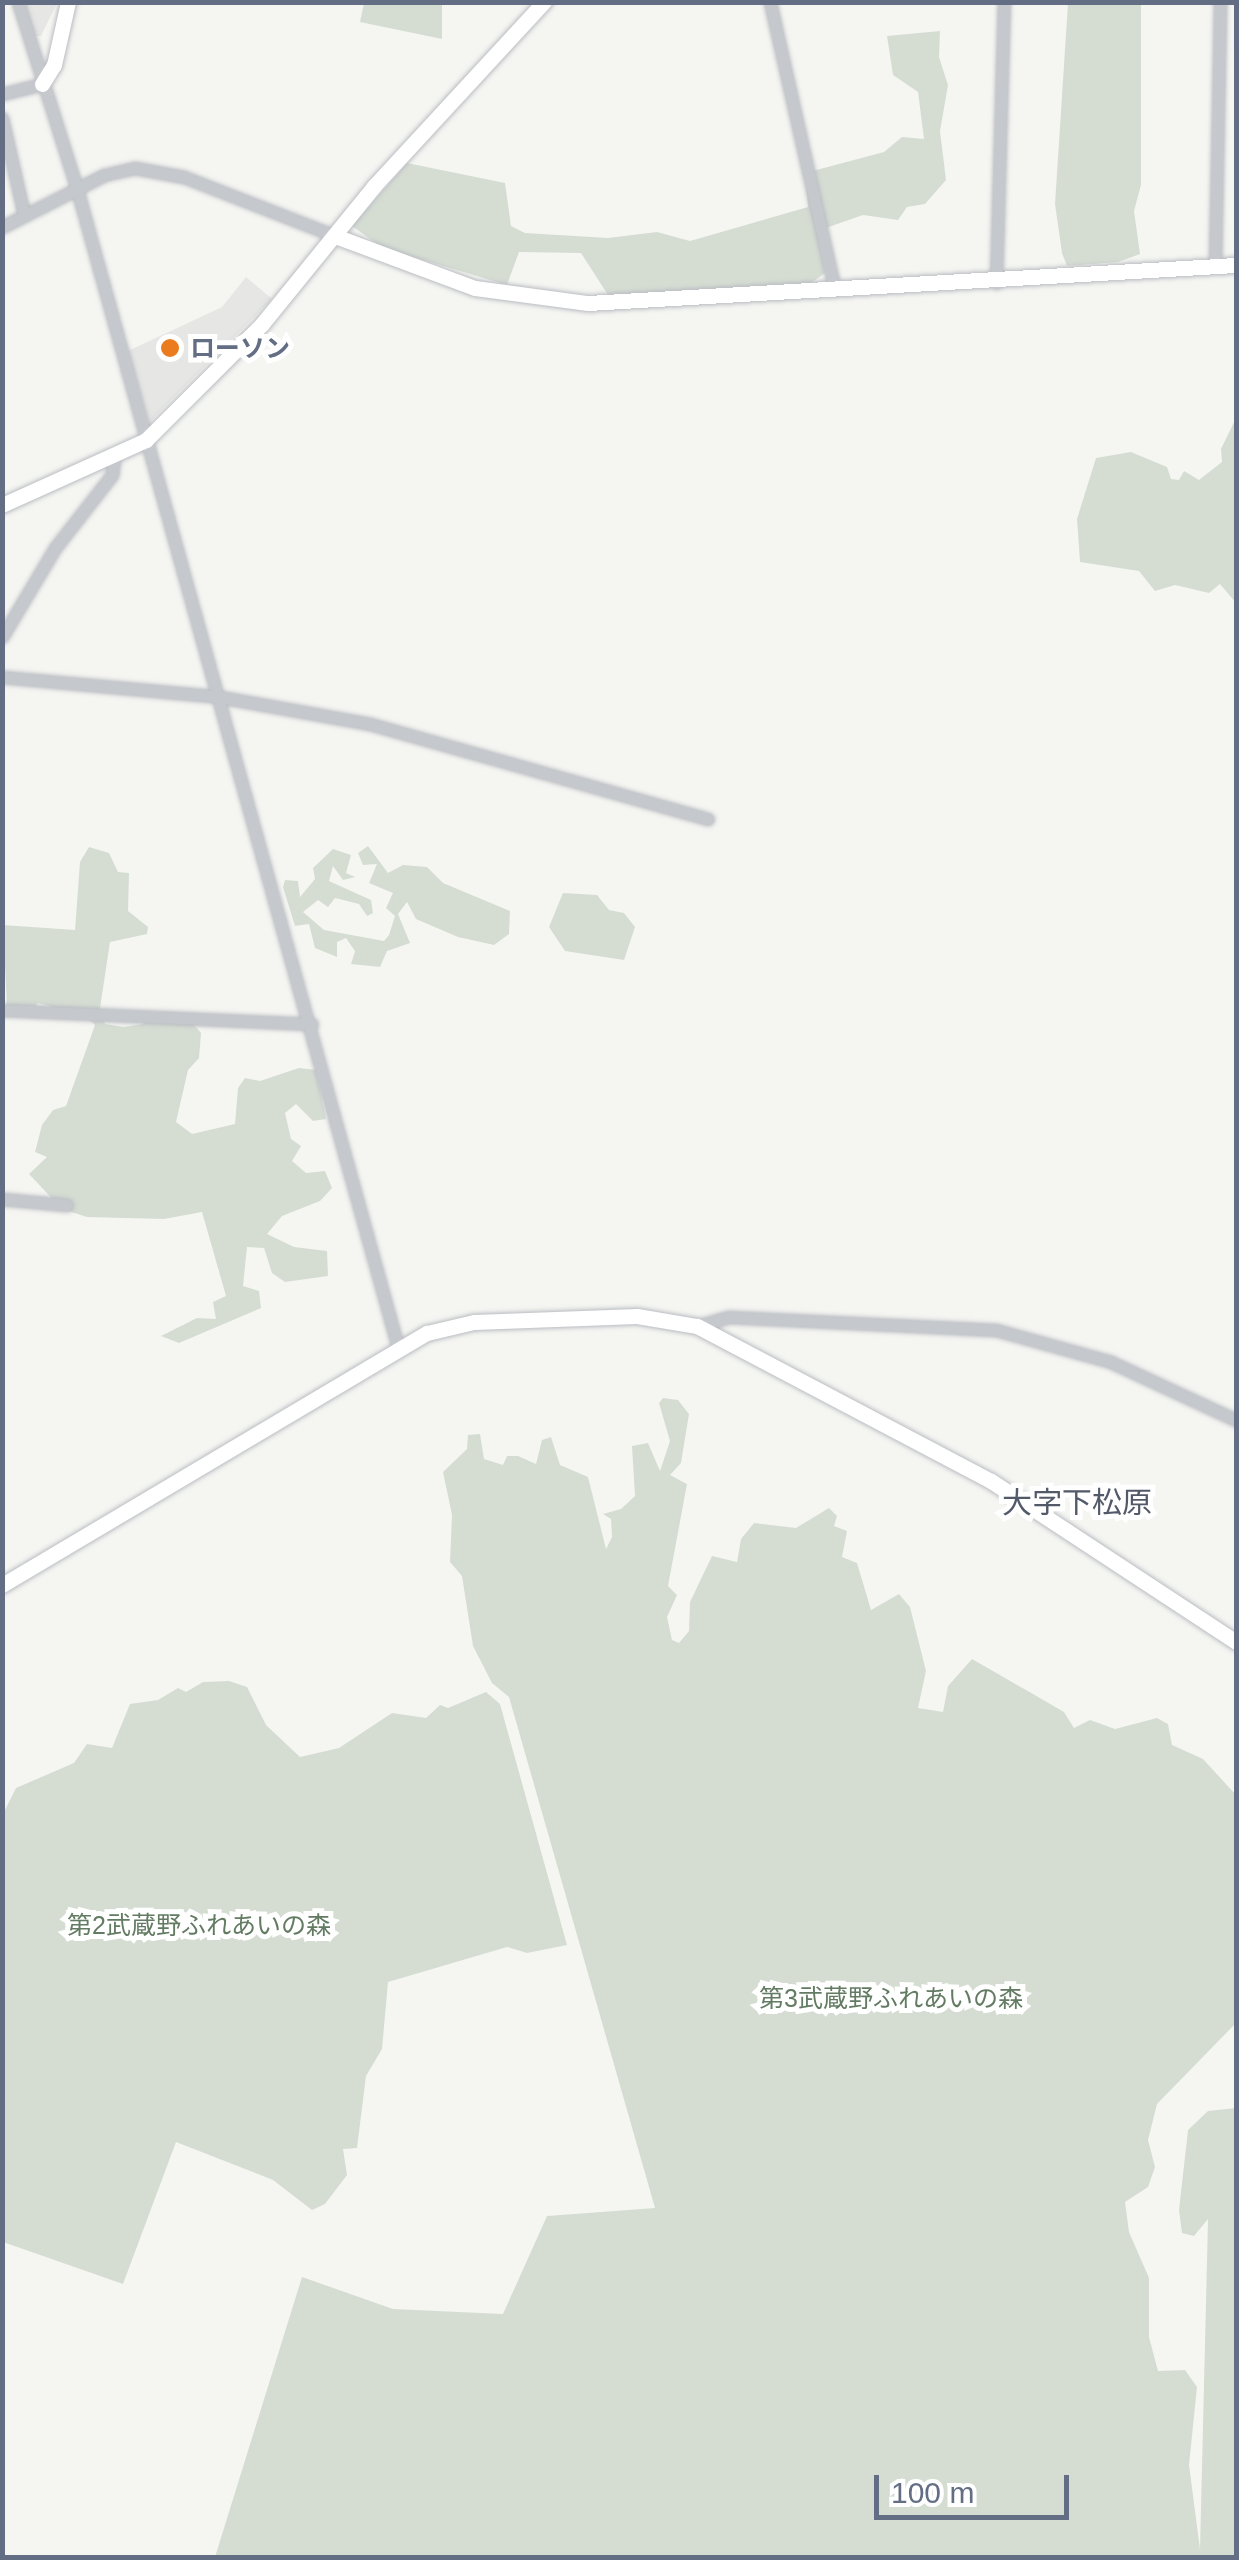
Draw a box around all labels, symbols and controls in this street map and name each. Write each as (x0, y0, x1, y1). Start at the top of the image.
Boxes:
place label: ローソン (190, 333, 290, 363)
marker: ローソン (159, 337, 181, 359)
district label: 大字下松原 (1002, 1485, 1152, 1521)
park label: 第2武蔵野ふれあいの森 (67, 1910, 331, 1940)
park label: 第3武蔵野ふれあいの森 (759, 1983, 1023, 2013)
scale bar (879, 2455, 1074, 2517)
text: 100 m (891, 2476, 974, 2509)

